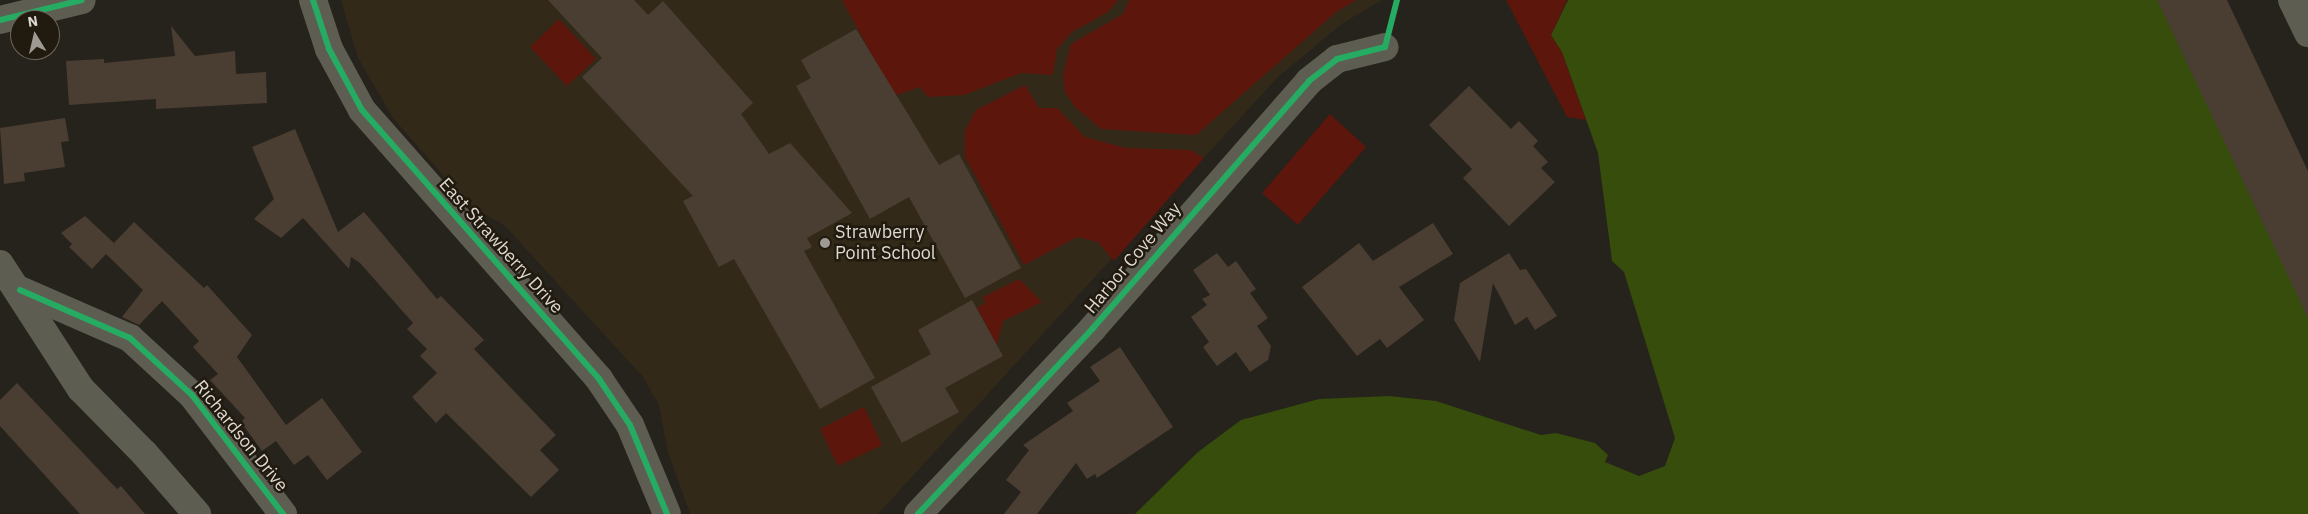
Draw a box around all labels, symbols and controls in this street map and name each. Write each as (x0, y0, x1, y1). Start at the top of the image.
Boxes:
north arrow (10, 10, 60, 60)
text: N (26, 11, 39, 31)
street label: East Strawberry Drive (435, 174, 567, 318)
street label: Harbor Cove Way (1080, 198, 1186, 318)
place label: Strawberry Point School (835, 222, 936, 264)
marker: Strawberry Point School (819, 237, 831, 249)
street label: Richardson Drive (190, 376, 292, 496)

